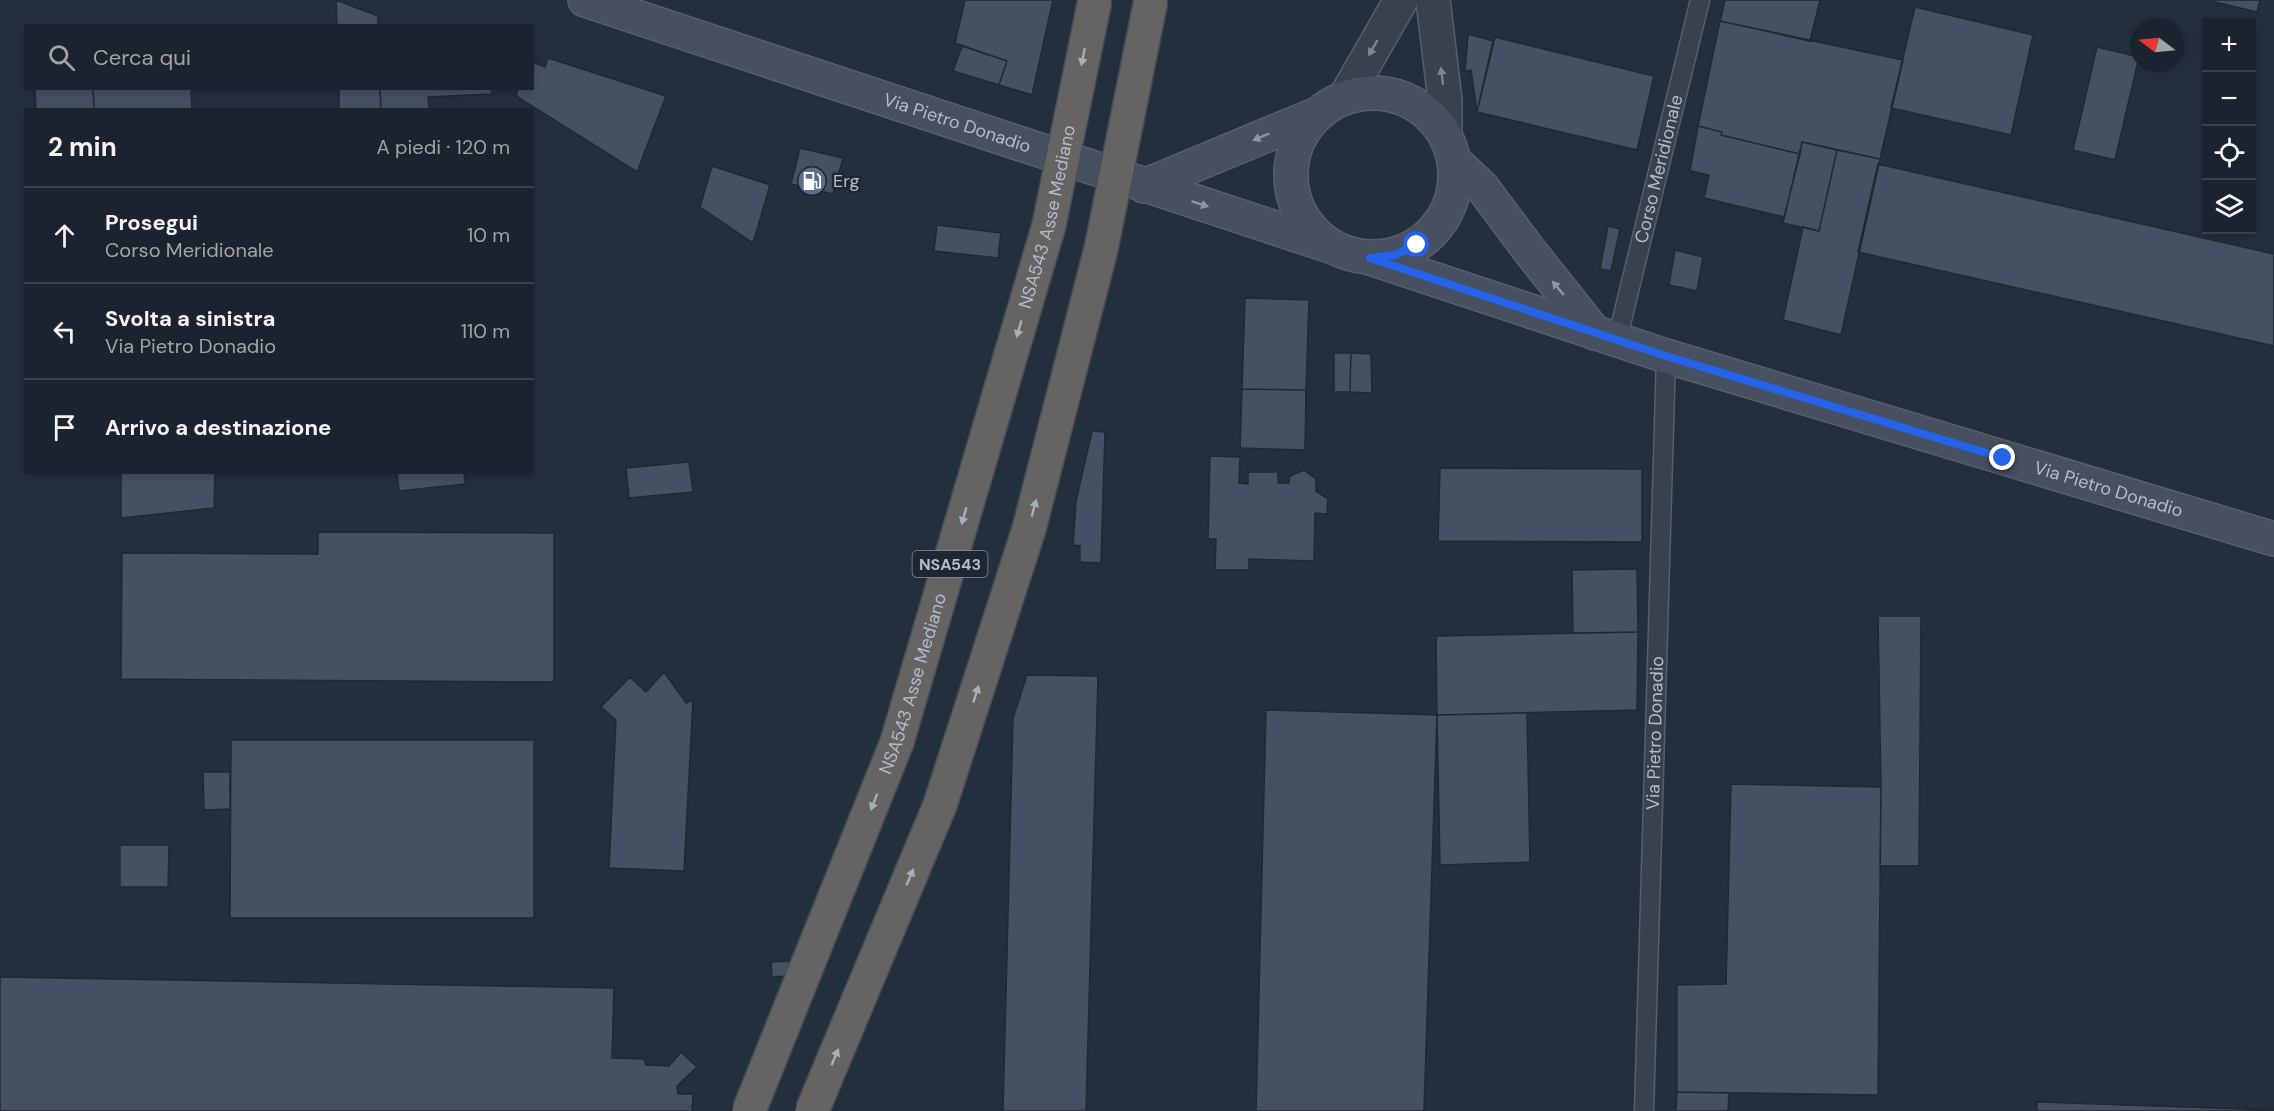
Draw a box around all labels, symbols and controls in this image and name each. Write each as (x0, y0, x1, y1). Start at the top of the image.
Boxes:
north arrow (2130, 18, 2184, 72)
map controls (2202, 18, 2256, 234)
button: + (2202, 18, 2256, 72)
search box (24, 24, 534, 90)
one-way arrow (1368, 40, 1379, 56)
icon: search (45, 41, 78, 74)
text: Cerca qui (93, 43, 191, 72)
one-way arrow (1078, 48, 1087, 67)
one-way arrow (1437, 66, 1447, 85)
button: − (2202, 72, 2256, 126)
street label: Via Pietro Donadio (880, 87, 1034, 158)
street label: Corso Meridionale (1629, 92, 1688, 246)
street label: NSA543 Asse Mediano (1013, 123, 1081, 312)
button: locate (2202, 126, 2256, 180)
text: 2 min (48, 130, 117, 164)
one-way arrow (1251, 132, 1269, 142)
text: A piedi · 120 m (376, 134, 510, 160)
fuel station icon: Erg (796, 165, 828, 197)
place label: Erg (833, 169, 860, 193)
button: layers (2202, 180, 2256, 234)
one-way arrow (1191, 200, 1209, 209)
text: Prosegui (105, 208, 198, 237)
icon: ahead (48, 219, 81, 252)
text: 10 m (467, 222, 510, 248)
route start (1403, 231, 1429, 257)
text: Corso Meridionale (105, 237, 274, 263)
one-way arrow (1553, 280, 1565, 295)
text: Svolta a sinistra (105, 304, 275, 333)
icon: left (48, 315, 81, 348)
text: 110 m (461, 318, 510, 344)
one-way arrow (1014, 320, 1023, 338)
text: Via Pietro Donadio (105, 333, 276, 359)
icon: arrive (48, 411, 81, 444)
text: Arrivo a destinazione (105, 413, 331, 442)
route end (1989, 444, 2015, 470)
street label: Via Pietro Donadio (2031, 456, 2186, 523)
one-way arrow (1030, 498, 1040, 517)
one-way arrow (959, 507, 968, 525)
road number: NSA543 (912, 551, 988, 577)
street label: NSA543 Asse Mediano (873, 590, 952, 778)
street label: Via Pietro Donadio (1641, 656, 1669, 811)
one-way arrow (972, 685, 981, 703)
one-way arrow (868, 793, 878, 811)
one-way arrow (906, 868, 915, 886)
one-way arrow (831, 1048, 840, 1066)

